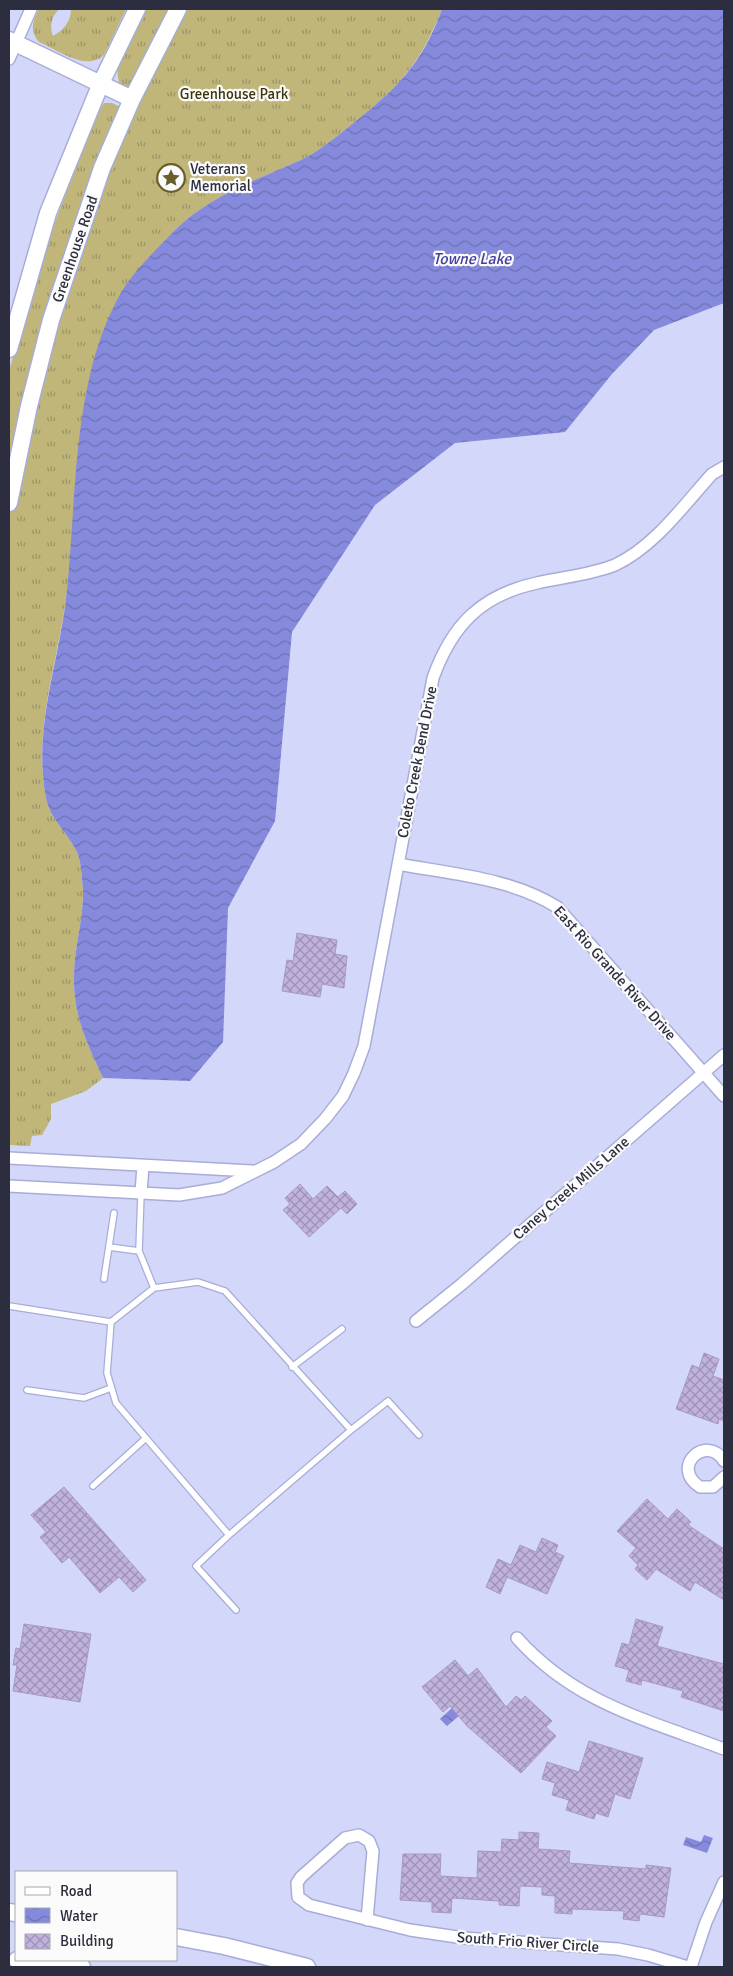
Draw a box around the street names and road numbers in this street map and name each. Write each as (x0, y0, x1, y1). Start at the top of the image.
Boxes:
street label: Greenhouse Road (48, 193, 102, 305)
street label: Coleto Creek Bend Drive (393, 684, 441, 840)
street label: East Rio Grande River Drive (550, 902, 680, 1044)
street label: Caney Creek Mills Lane (509, 1133, 633, 1243)
street label: South Frio River Circle (456, 1928, 600, 1956)

